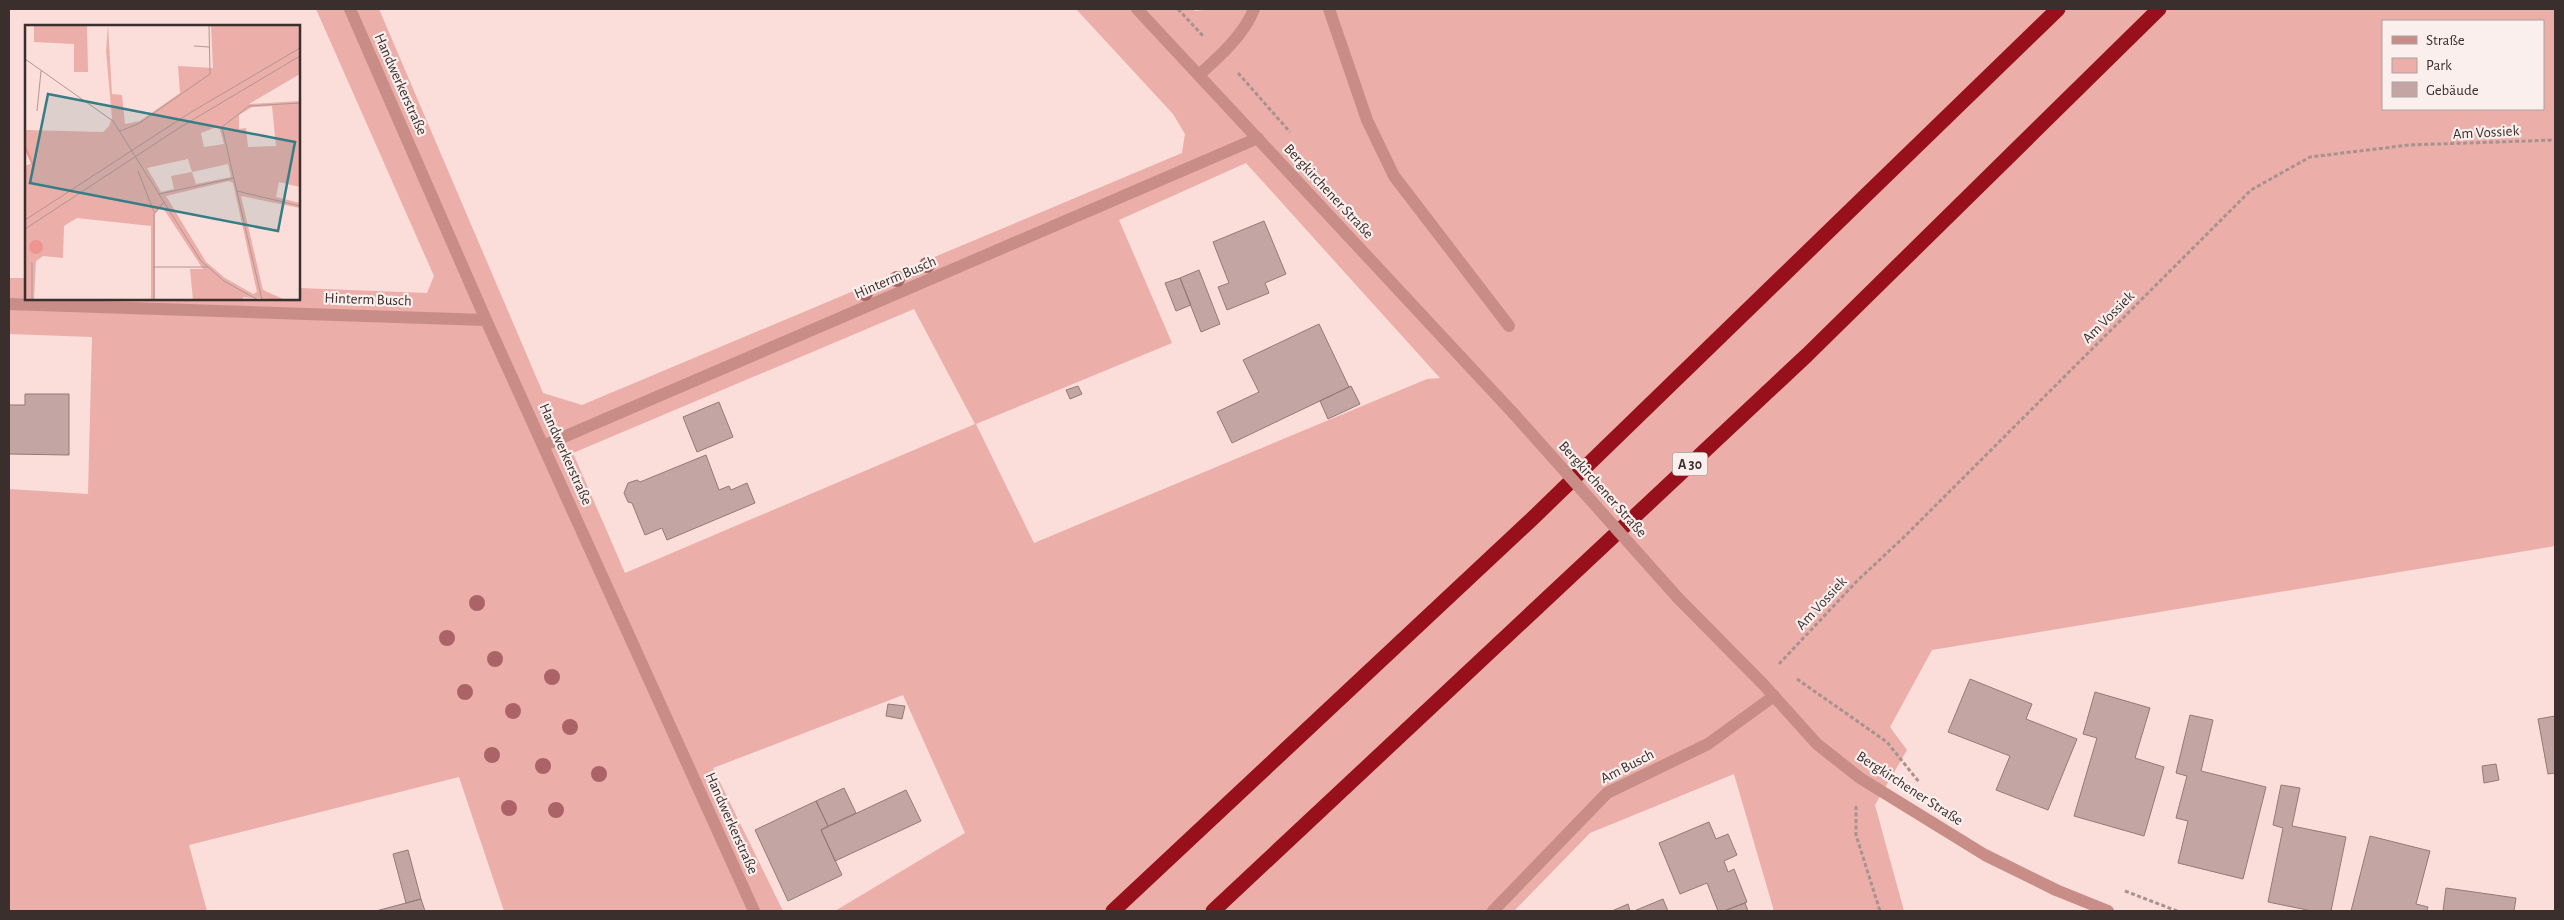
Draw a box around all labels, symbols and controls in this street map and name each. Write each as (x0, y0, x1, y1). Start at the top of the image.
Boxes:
legend (2382, 20, 2544, 110)
inset map (25, 25, 300, 300)
street label: Handwerkerstraße (371, 31, 430, 137)
text: Straße (2426, 33, 2465, 48)
text: Park (2426, 58, 2452, 73)
text: Gebäude (2426, 83, 2479, 98)
street label: Am Vossiek (2452, 123, 2520, 142)
street label: Bergkirchener Straße (1281, 141, 1376, 242)
street label: Hinterm Busch (852, 254, 938, 301)
street label: Am Vossiek (2079, 288, 2137, 346)
street label: Hinterm Busch (324, 290, 412, 309)
street label: Handwerkerstraße (536, 401, 595, 507)
street label: Bergkirchener Straße (1556, 438, 1650, 540)
road number: A 30 (1672, 452, 1708, 476)
street label: Am Vossiek (1793, 574, 1850, 633)
street label: Am Busch (1598, 747, 1656, 786)
street label: Bergkirchener Straße (1854, 749, 1966, 828)
street label: Handwerkerstraße (702, 770, 761, 876)

